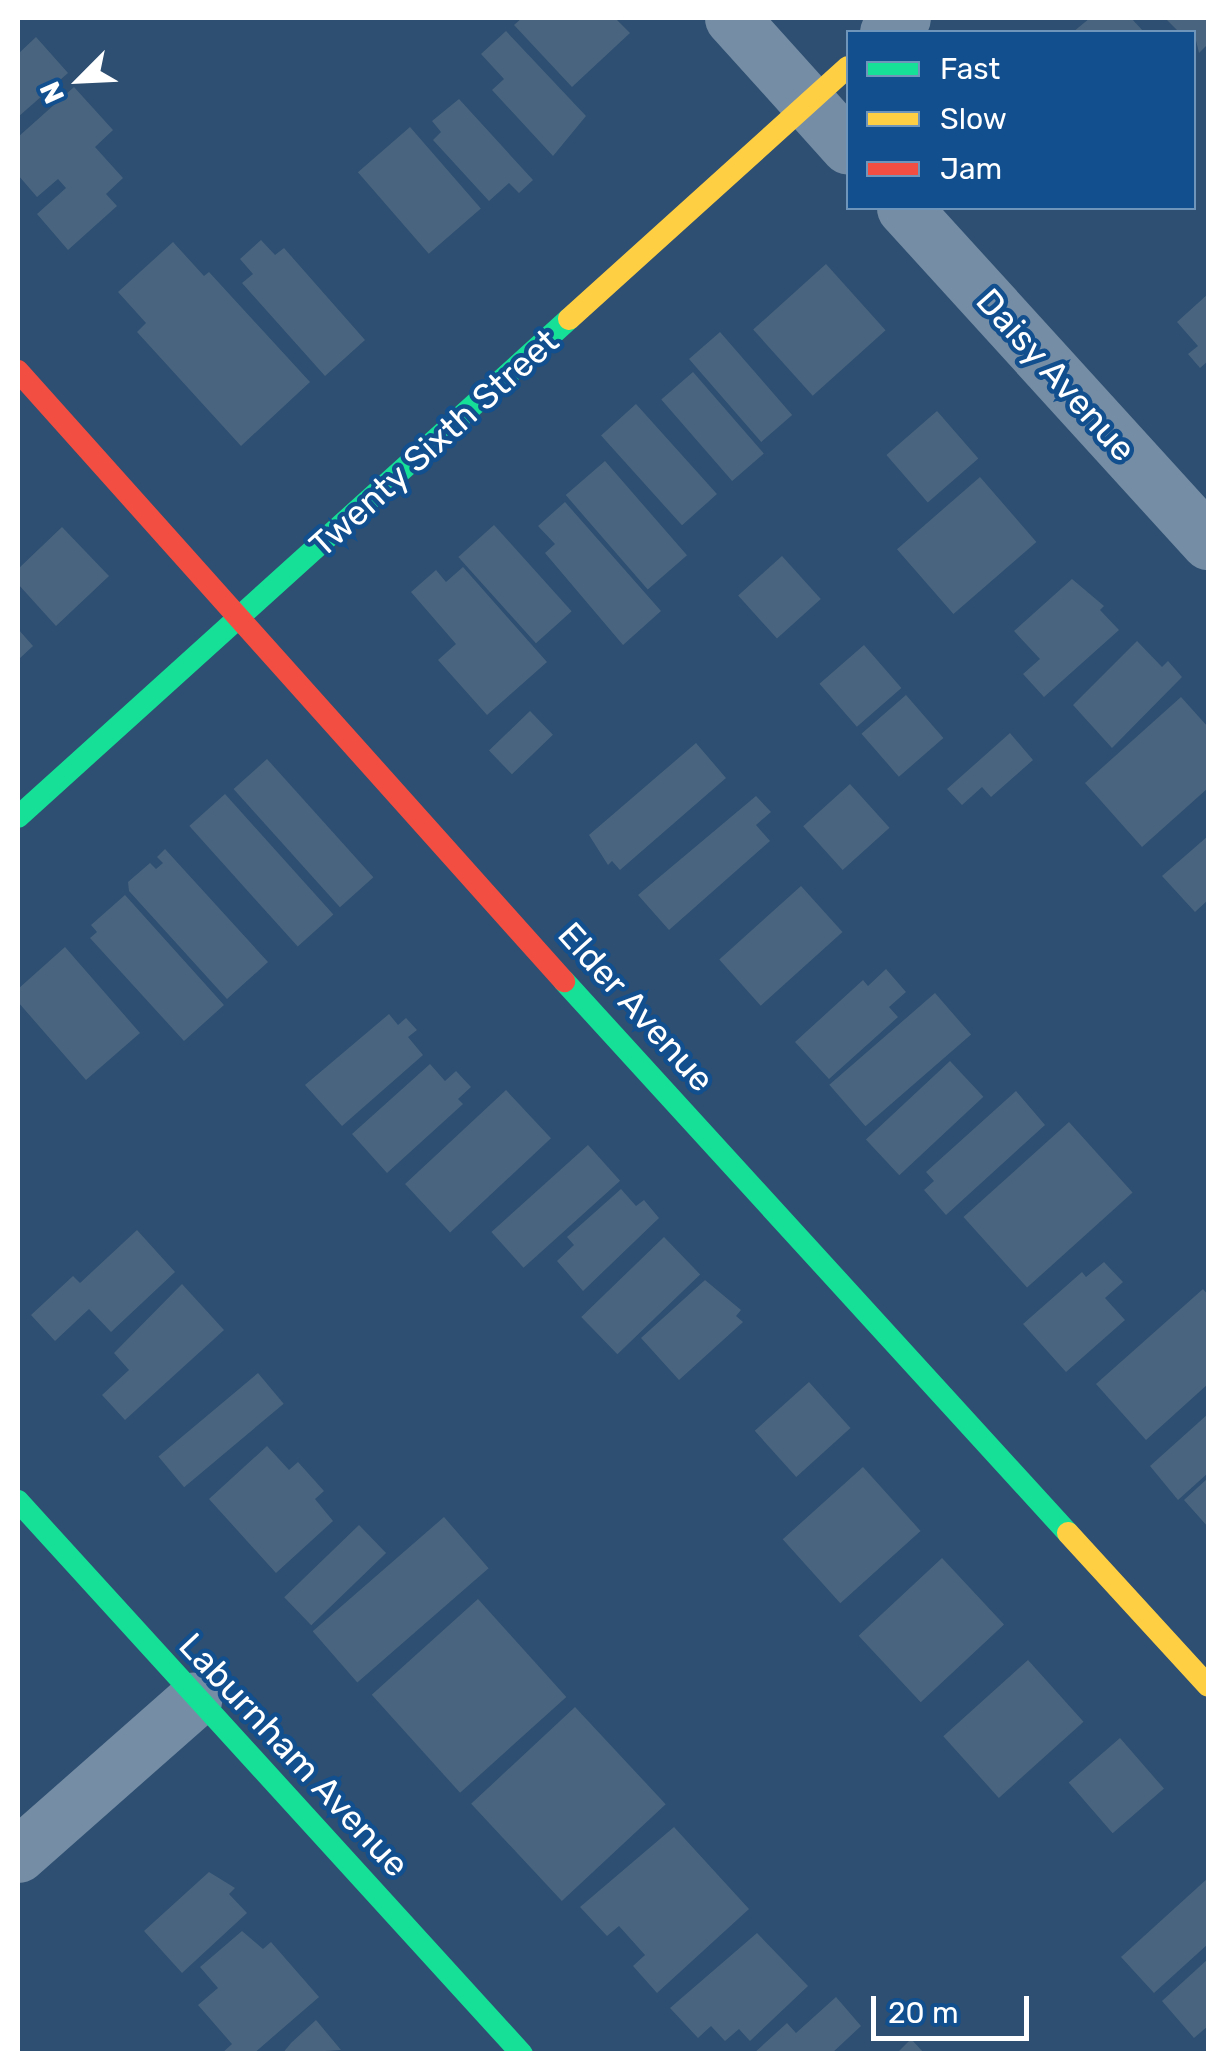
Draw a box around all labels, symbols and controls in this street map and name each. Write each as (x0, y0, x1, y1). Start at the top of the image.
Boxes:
north arrow (30, 30, 130, 130)
legend (846, 30, 1196, 210)
text: Fast (940, 51, 1000, 87)
text: N (33, 77, 71, 108)
text: Slow (940, 101, 1007, 137)
text: Jam (940, 151, 1002, 187)
street label: Daisy Avenue (967, 279, 1145, 471)
street label: Twenty Sixth Street (301, 320, 567, 566)
street label: Elder Avenue (549, 913, 723, 1101)
street label: Laburnham Avenue (170, 1624, 418, 1886)
scale bar (876, 1976, 1034, 2038)
text: 20 m (888, 1995, 959, 2031)

